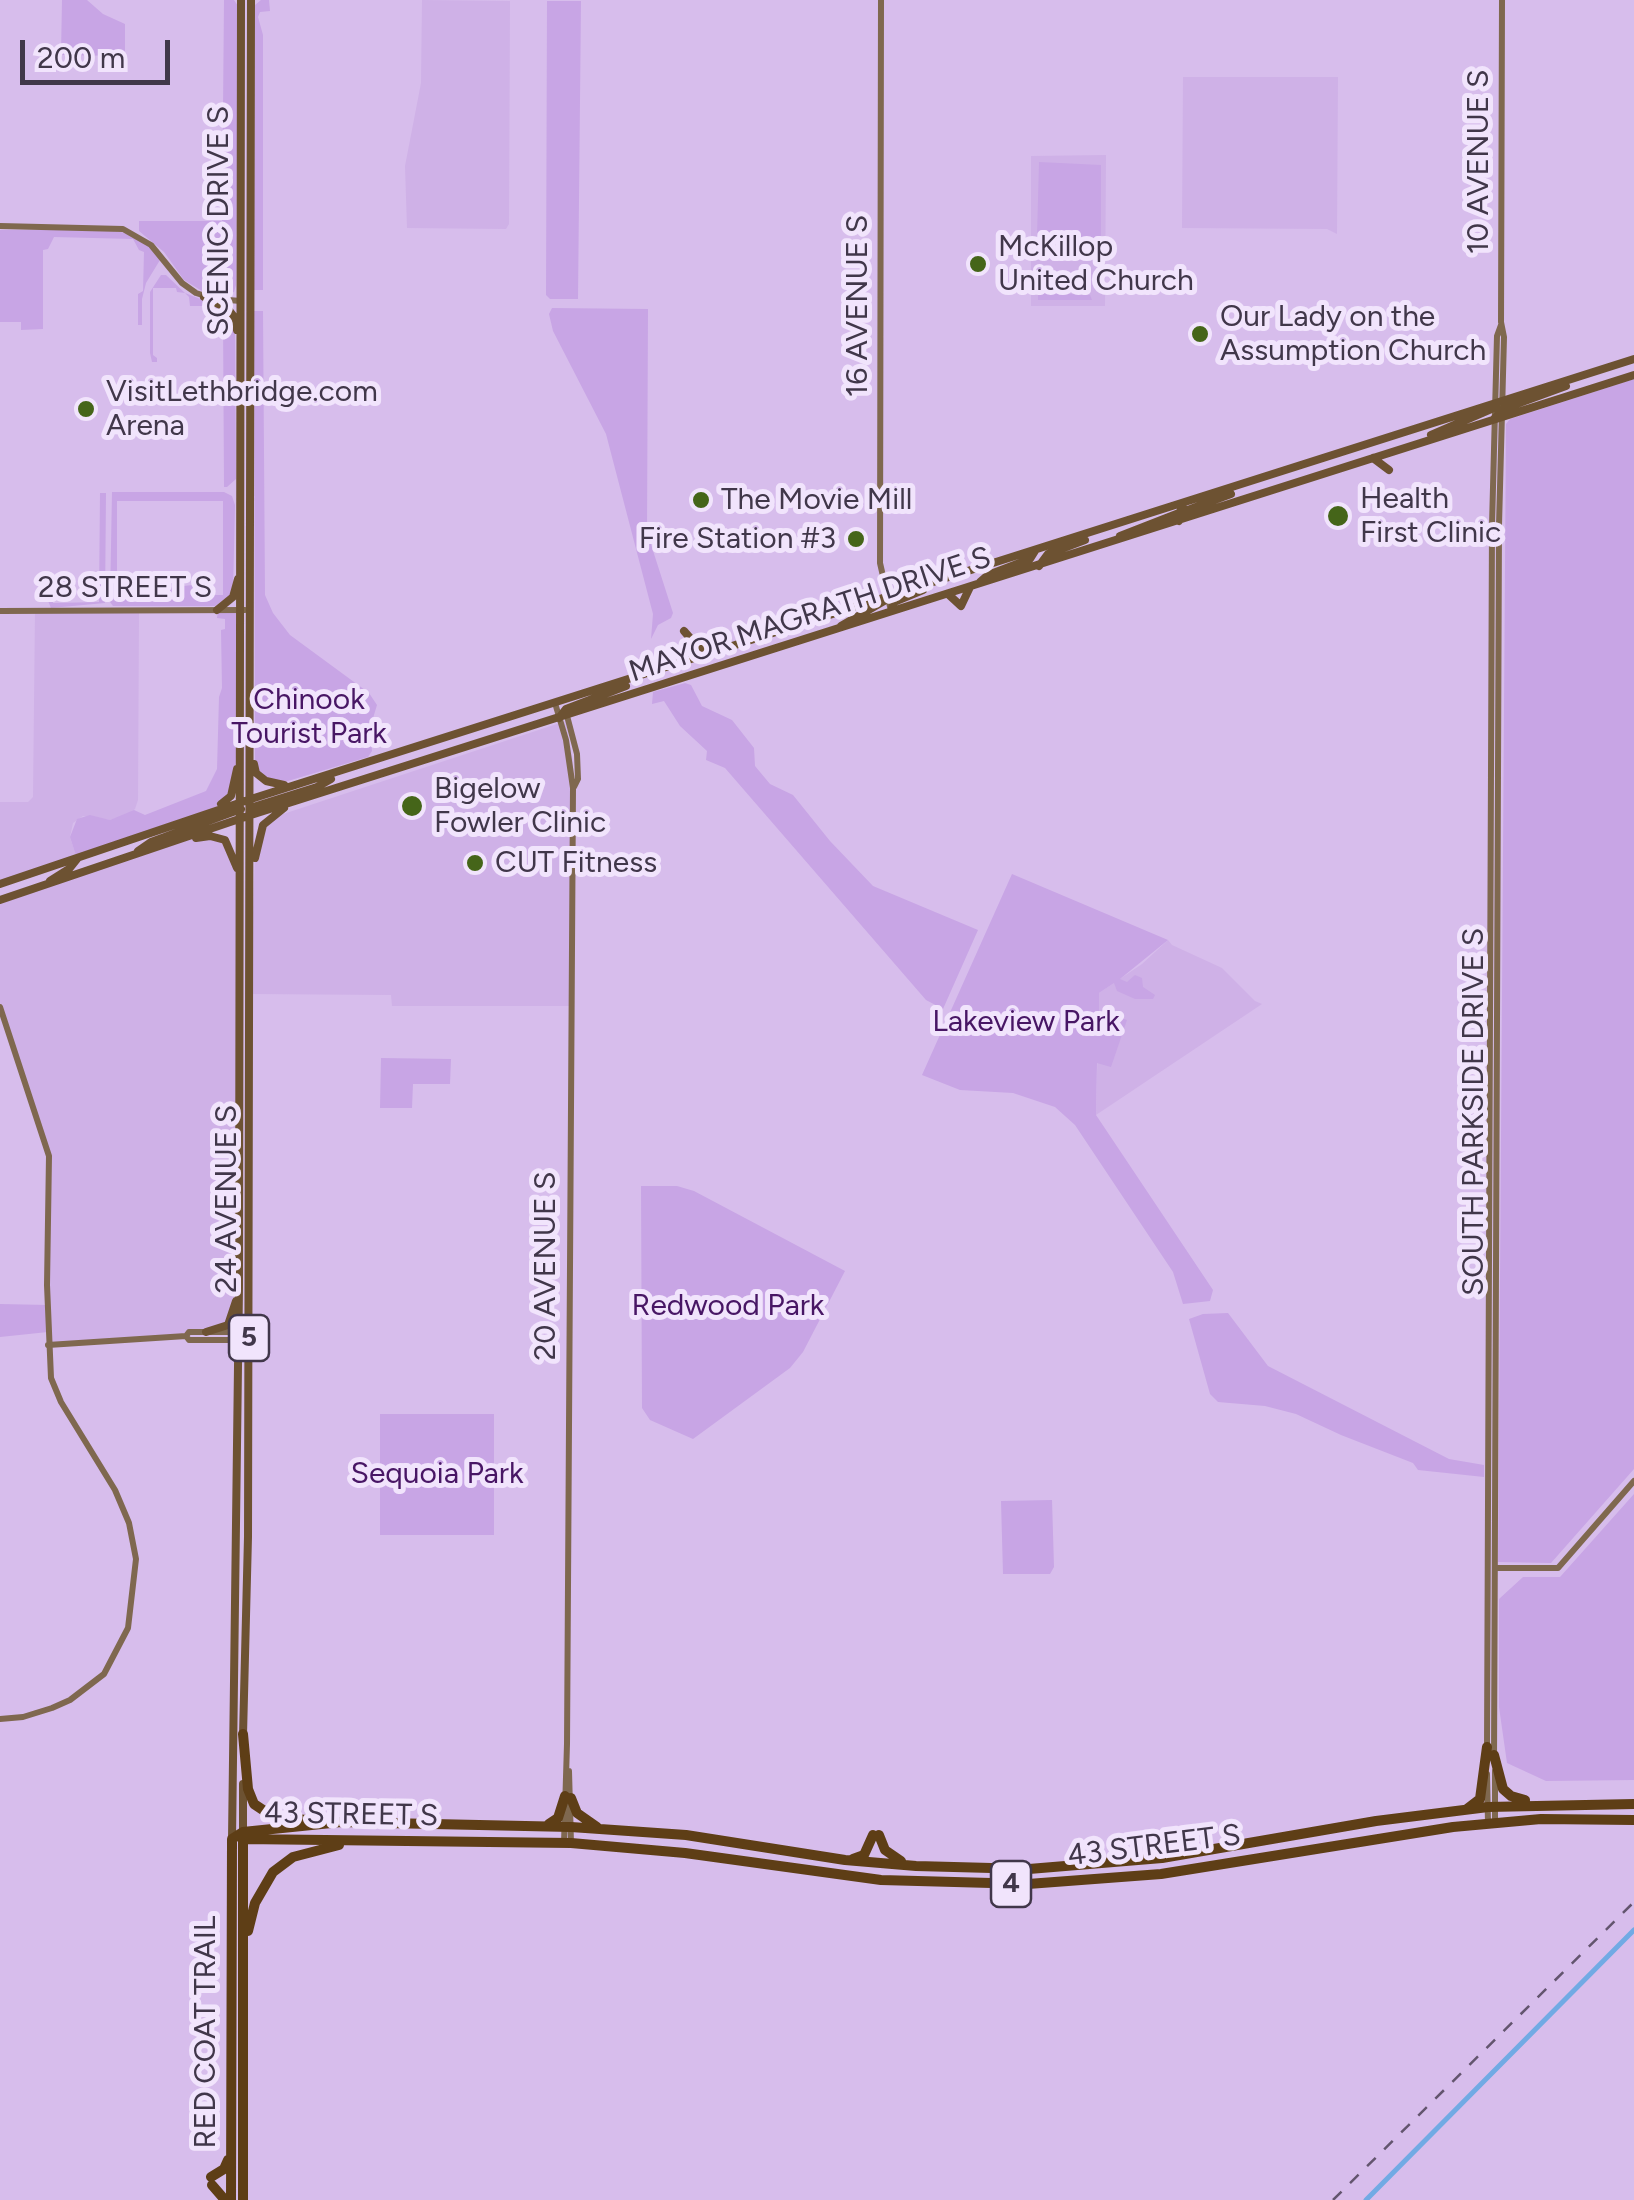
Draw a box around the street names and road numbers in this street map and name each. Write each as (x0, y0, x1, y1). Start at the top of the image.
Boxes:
street label: 10 AVENUE S (1461, 70, 1497, 254)
street label: SCENIC DRIVE S (201, 106, 237, 336)
street label: 16 AVENUE S (840, 215, 876, 397)
street label: MAYOR MAGRATH DRIVE S (625, 539, 995, 691)
street label: 28 STREET S (38, 570, 212, 606)
street label: SOUTH PARKSIDE DRIVE S (1456, 928, 1492, 1296)
street label: 24 AVENUE S (209, 1105, 245, 1293)
street label: 20 AVENUE S (528, 1172, 564, 1360)
road number: 5 (229, 1315, 269, 1361)
street label: 43 STREET S (264, 1795, 438, 1835)
street label: 43 STREET S (1065, 1818, 1243, 1874)
road number: 4 (991, 1861, 1031, 1907)
street label: RED COAT TRAIL (188, 1916, 224, 2148)

